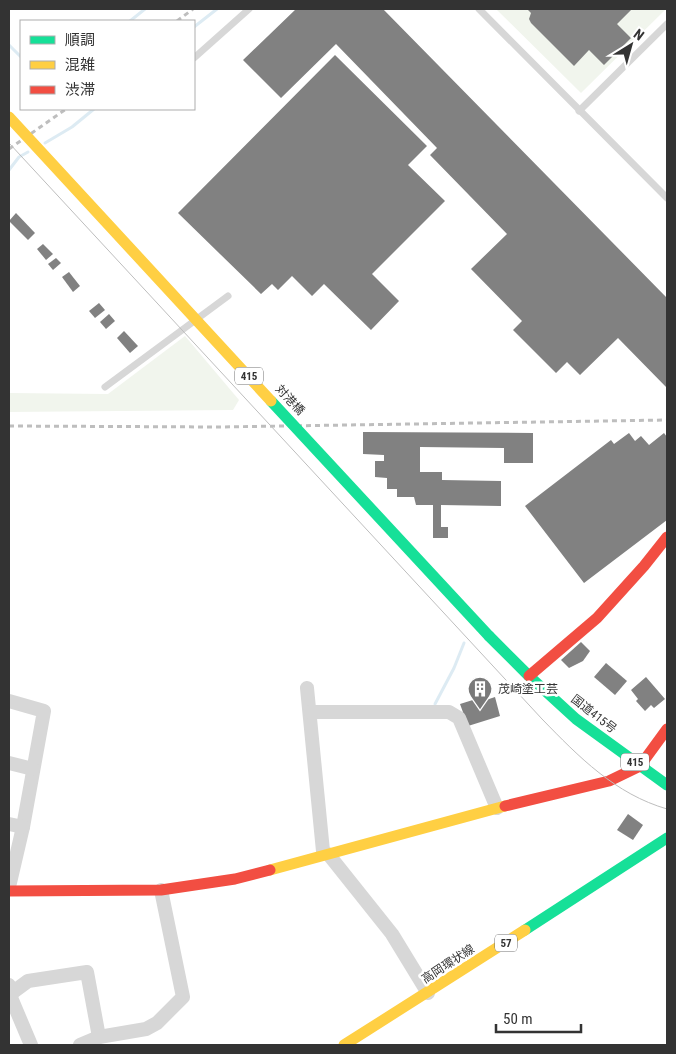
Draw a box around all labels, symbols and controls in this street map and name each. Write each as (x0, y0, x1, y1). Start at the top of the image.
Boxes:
legend (20, 20, 195, 110)
north arrow (606, 20, 656, 70)
text: N (631, 26, 647, 44)
text: 順調 (65, 31, 95, 49)
text: 混雑 (65, 56, 95, 74)
text: 渋滞 (65, 81, 95, 99)
road number: 415 (235, 368, 263, 384)
street label: 対港橋 (273, 382, 307, 418)
building icon: 茂崎塗工芸 (467, 676, 493, 710)
place label: 茂崎塗工芸 (498, 682, 558, 696)
street label: 国道415号 (569, 692, 619, 736)
road number: 415 (621, 754, 649, 770)
road number: 57 (495, 934, 517, 951)
street label: 高岡環状線 (419, 942, 477, 986)
scale bar (496, 1002, 581, 1034)
text: 50 m (503, 1010, 533, 1028)

